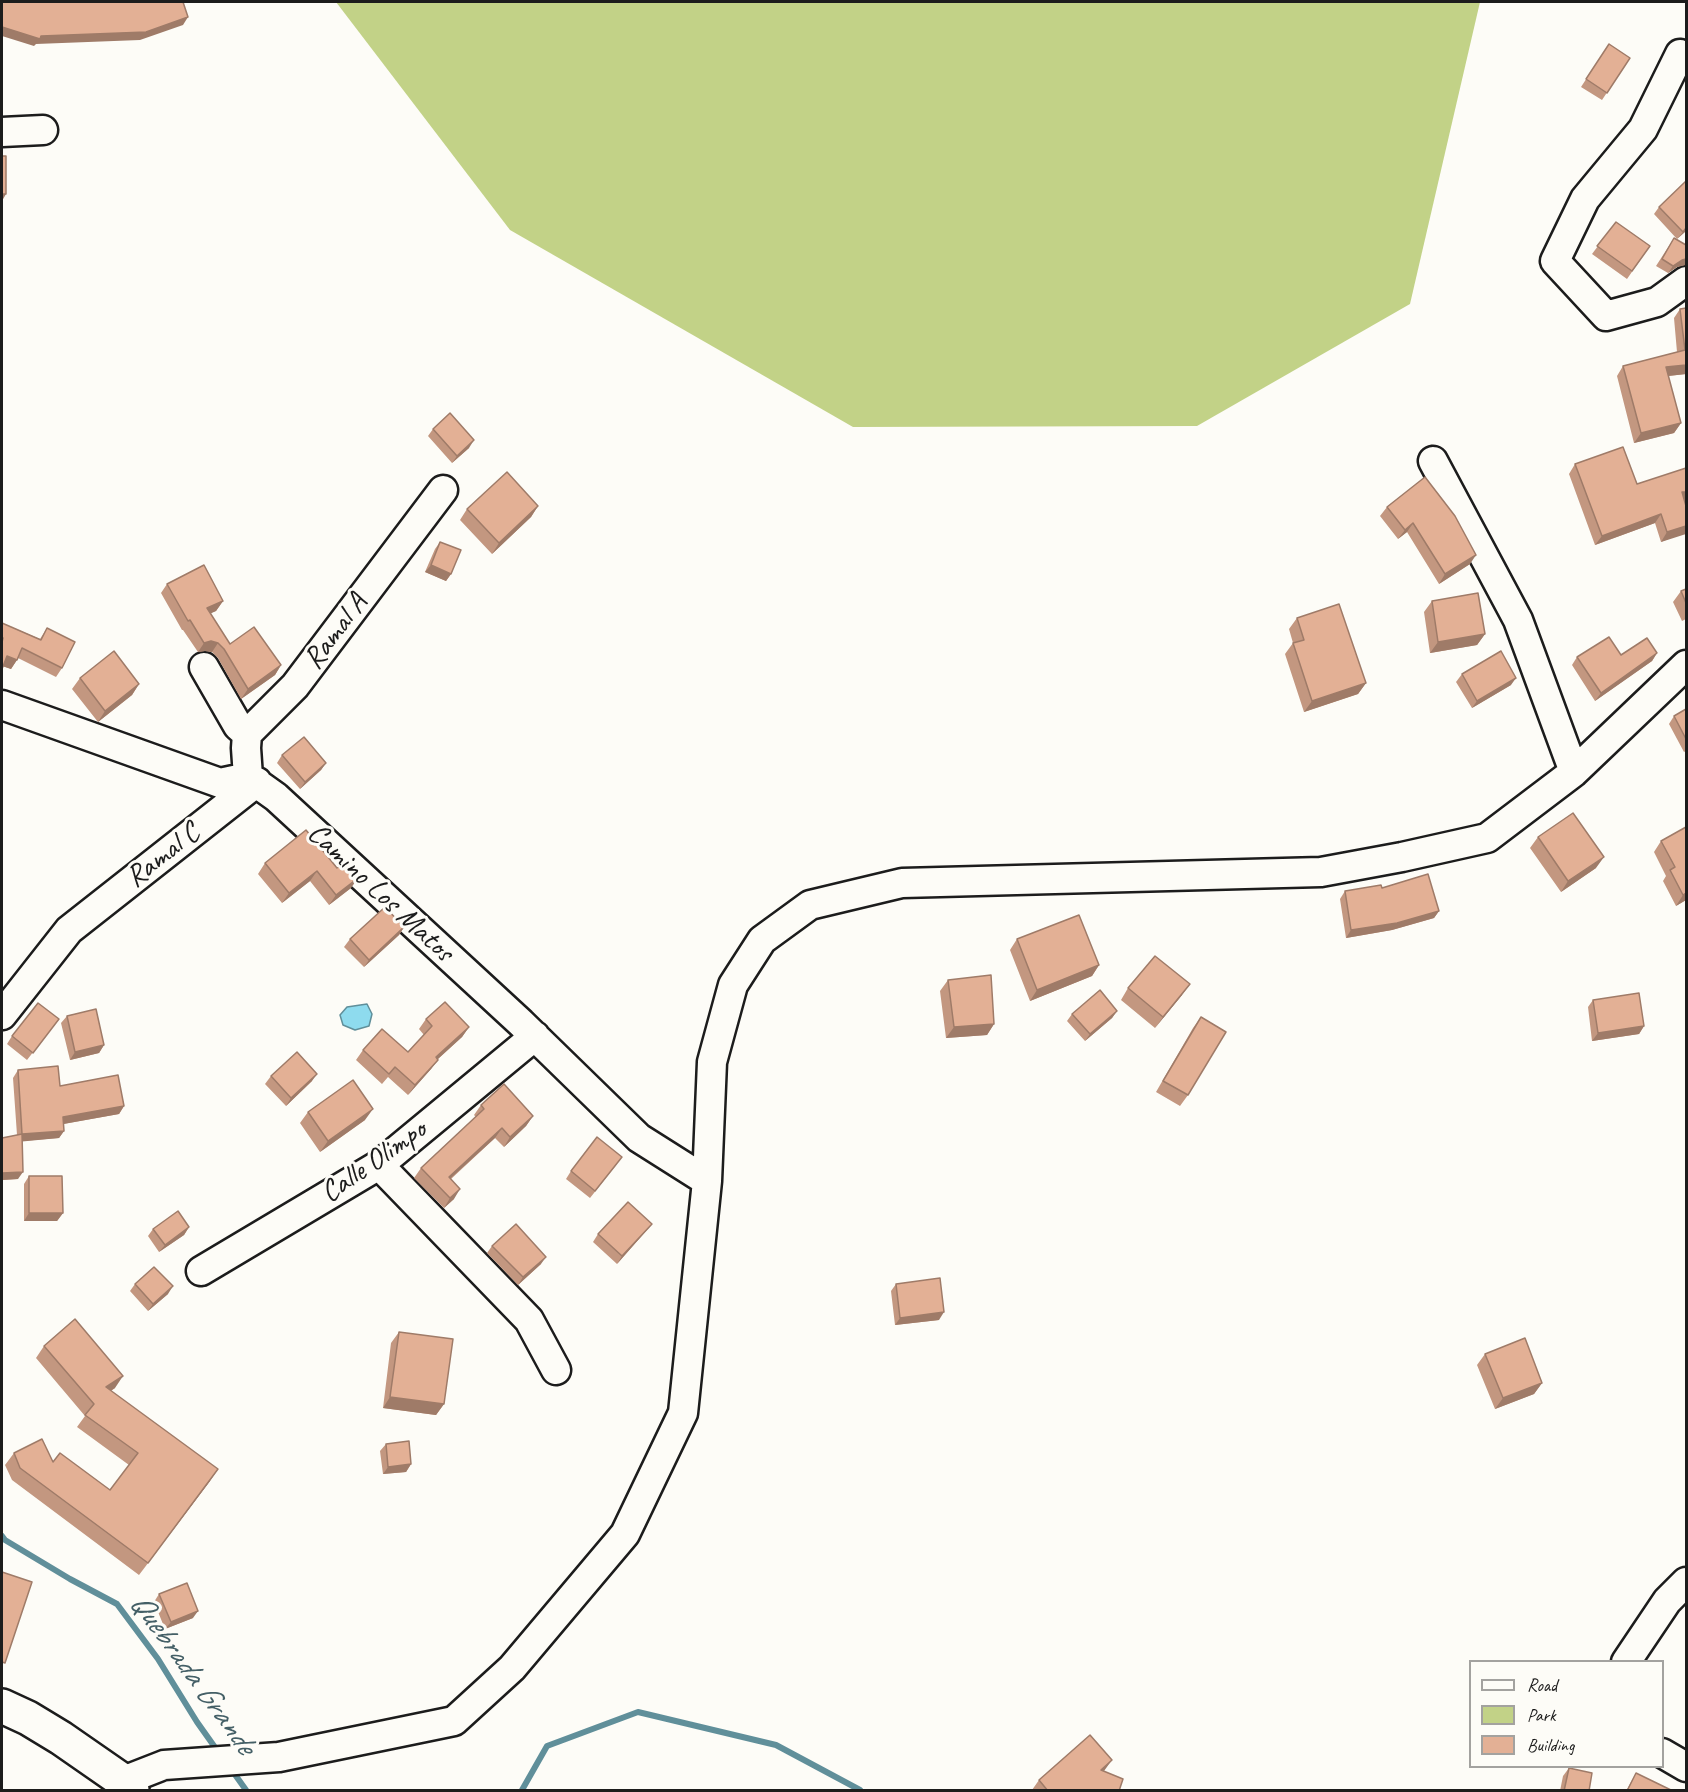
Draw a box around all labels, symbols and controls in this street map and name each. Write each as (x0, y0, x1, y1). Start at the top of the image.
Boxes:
street label: Ramal A (296, 587, 376, 677)
street label: Ramal C (119, 816, 207, 896)
street label: Camino Los Matos (299, 816, 461, 970)
street label: Calle Olimpo (314, 1113, 434, 1211)
water label: Quebrada Grande (121, 1586, 263, 1762)
legend (1469, 1660, 1664, 1768)
text: Road (1527, 1674, 1557, 1696)
text: Park (1527, 1704, 1556, 1726)
text: Building (1527, 1734, 1574, 1756)

